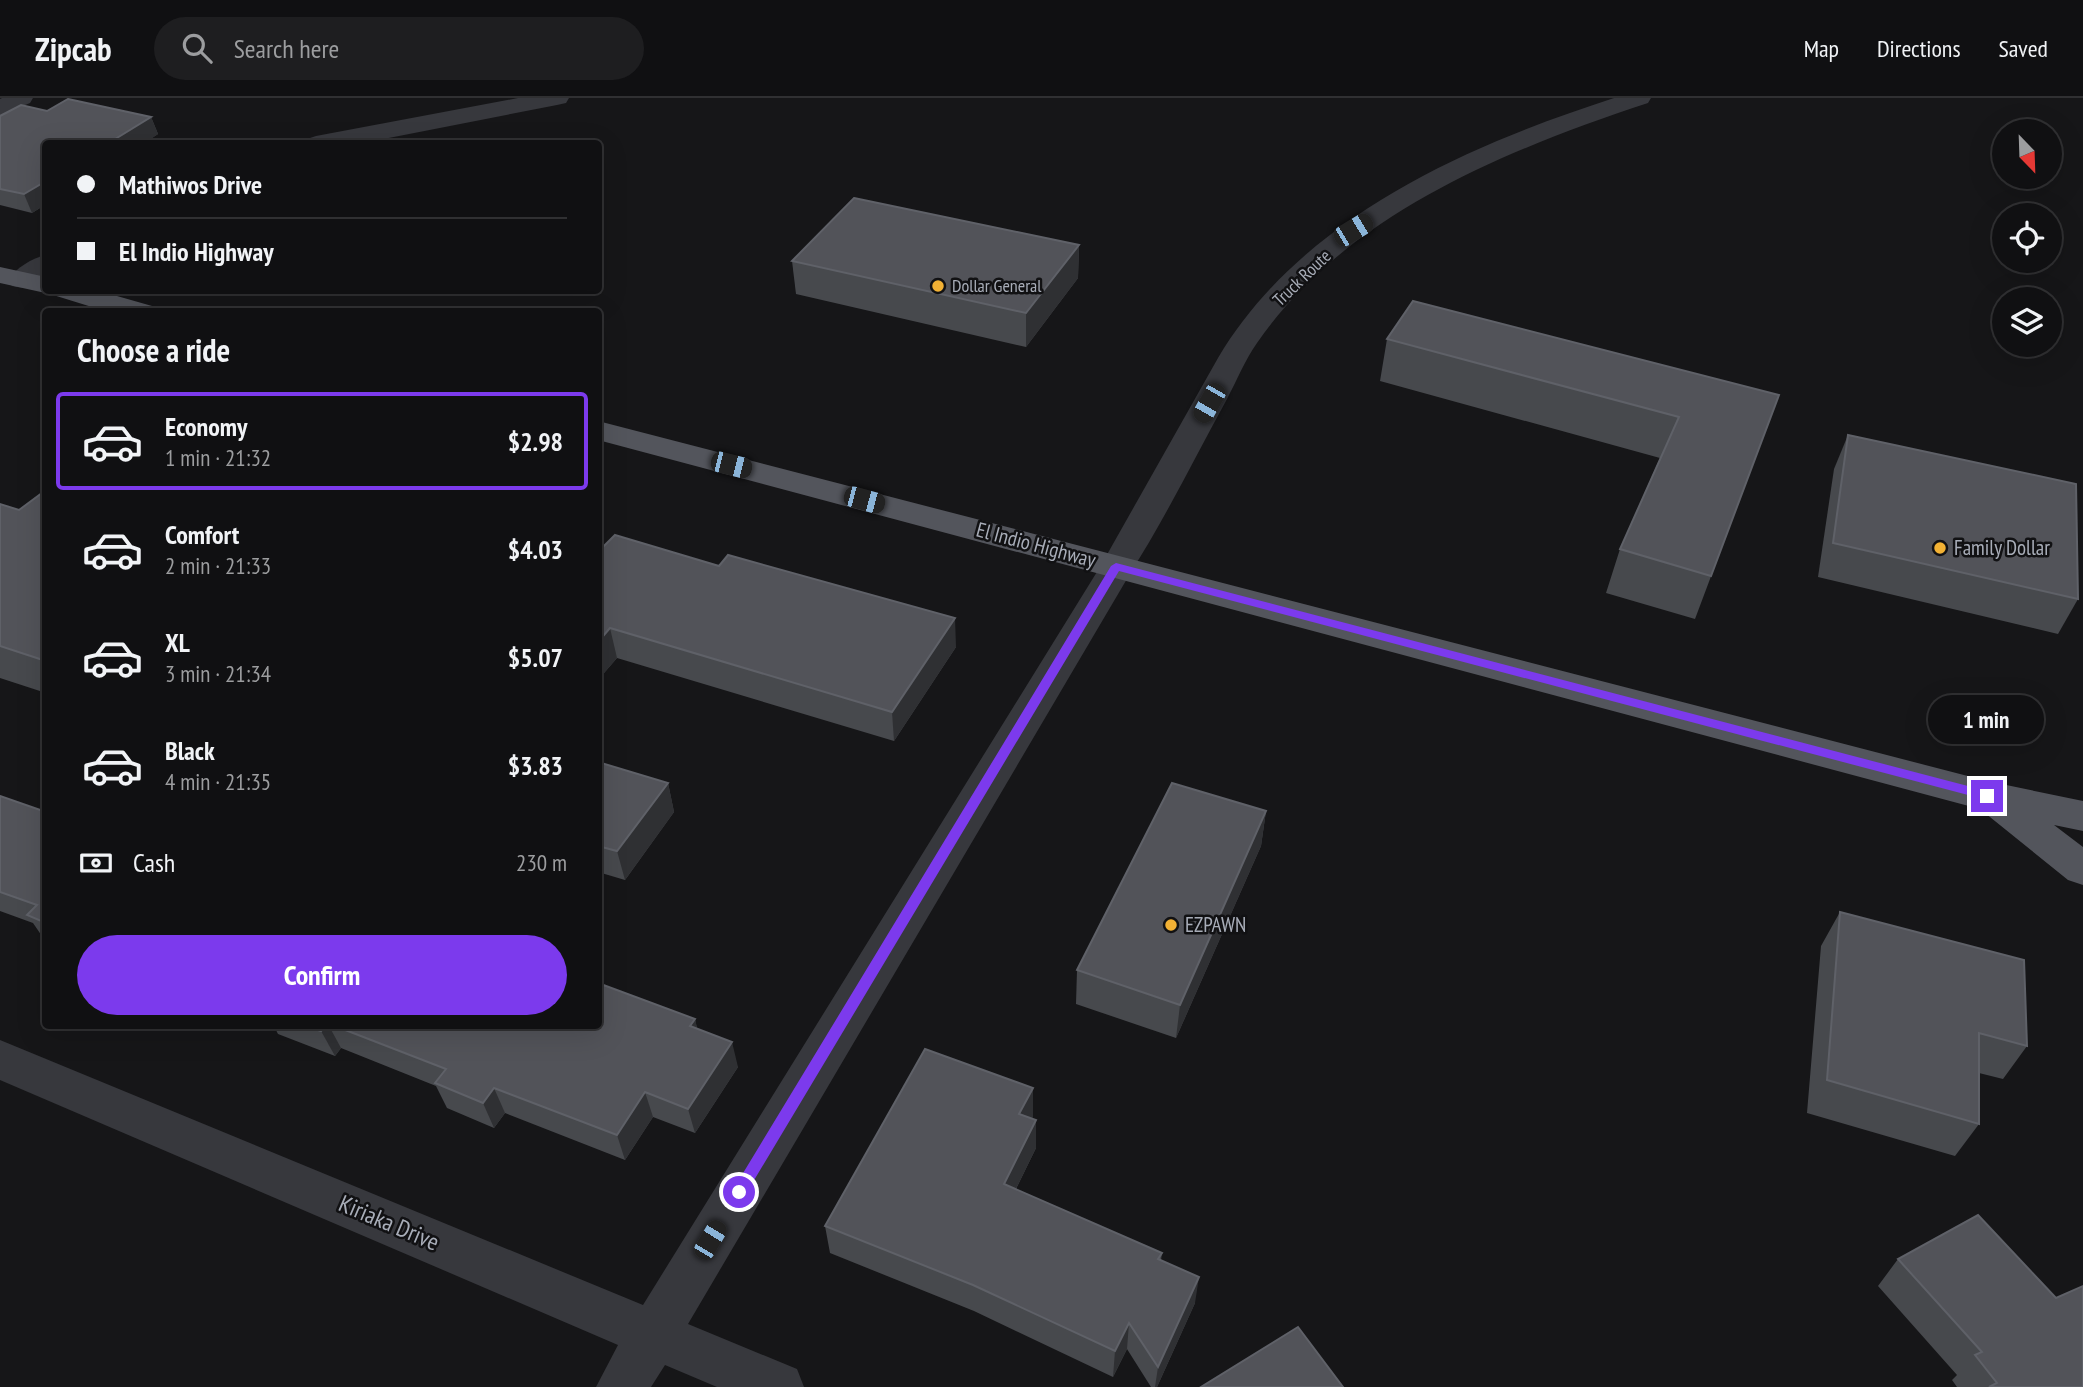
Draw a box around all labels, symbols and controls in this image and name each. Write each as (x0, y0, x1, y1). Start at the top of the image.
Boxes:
search box (154, 17, 644, 80)
text: Zipcab (35, 27, 112, 70)
icon: search (178, 29, 216, 67)
text: Search here (234, 32, 339, 65)
text: Map (1804, 33, 1839, 64)
text: Directions (1877, 33, 1961, 64)
text: Saved (1999, 33, 2048, 64)
north arrow (1992, 119, 2062, 189)
map controls (1992, 119, 2062, 357)
text: Mathiwos Drive (119, 168, 262, 201)
button: locate (1992, 203, 2062, 273)
car (1330, 210, 1377, 250)
text: El Indio Highway (119, 235, 274, 268)
street label: Truck Route (1268, 244, 1335, 311)
place label: Dollar General (952, 274, 1042, 297)
marker: Dollar General (930, 278, 946, 294)
button: layers (1992, 287, 2062, 357)
text: Choose a ride (77, 329, 230, 371)
car (1190, 380, 1229, 426)
icon: car (81, 410, 144, 473)
text: Economy (165, 410, 247, 443)
text: $2.98 (508, 425, 563, 458)
text: 1 min · 21:32 (165, 443, 271, 472)
car (709, 450, 754, 480)
car (841, 484, 888, 516)
street label: El Indio Highway (973, 516, 1099, 573)
icon: car (81, 518, 144, 581)
text: Comfort (165, 518, 239, 551)
text: $4.03 (508, 533, 563, 566)
place label: Family Dollar (1954, 534, 2050, 561)
marker: Family Dollar (1932, 540, 1948, 556)
text: 2 min · 21:33 (165, 551, 271, 580)
icon: car (81, 626, 144, 689)
text: XL (165, 626, 190, 659)
text: $5.07 (508, 641, 563, 674)
text: 3 min · 21:34 (165, 659, 271, 688)
callout: 1 min (1929, 694, 2045, 744)
text: 1 min (1963, 705, 2009, 734)
icon: car (81, 734, 144, 797)
text: Black (165, 734, 215, 767)
text: $3.83 (508, 749, 563, 782)
text: 4 min · 21:35 (165, 767, 271, 796)
route end (1971, 780, 2003, 812)
icon: cash (77, 844, 115, 882)
text: Cash (133, 846, 175, 879)
text: 230 m (516, 848, 567, 877)
place label: EZPAWN (1185, 911, 1246, 938)
marker: EZPAWN (1163, 917, 1179, 933)
button: Confirm (77, 935, 567, 1015)
route start (723, 1176, 755, 1208)
street label: Kiriaka Drive (334, 1188, 444, 1258)
car (691, 1217, 730, 1263)

